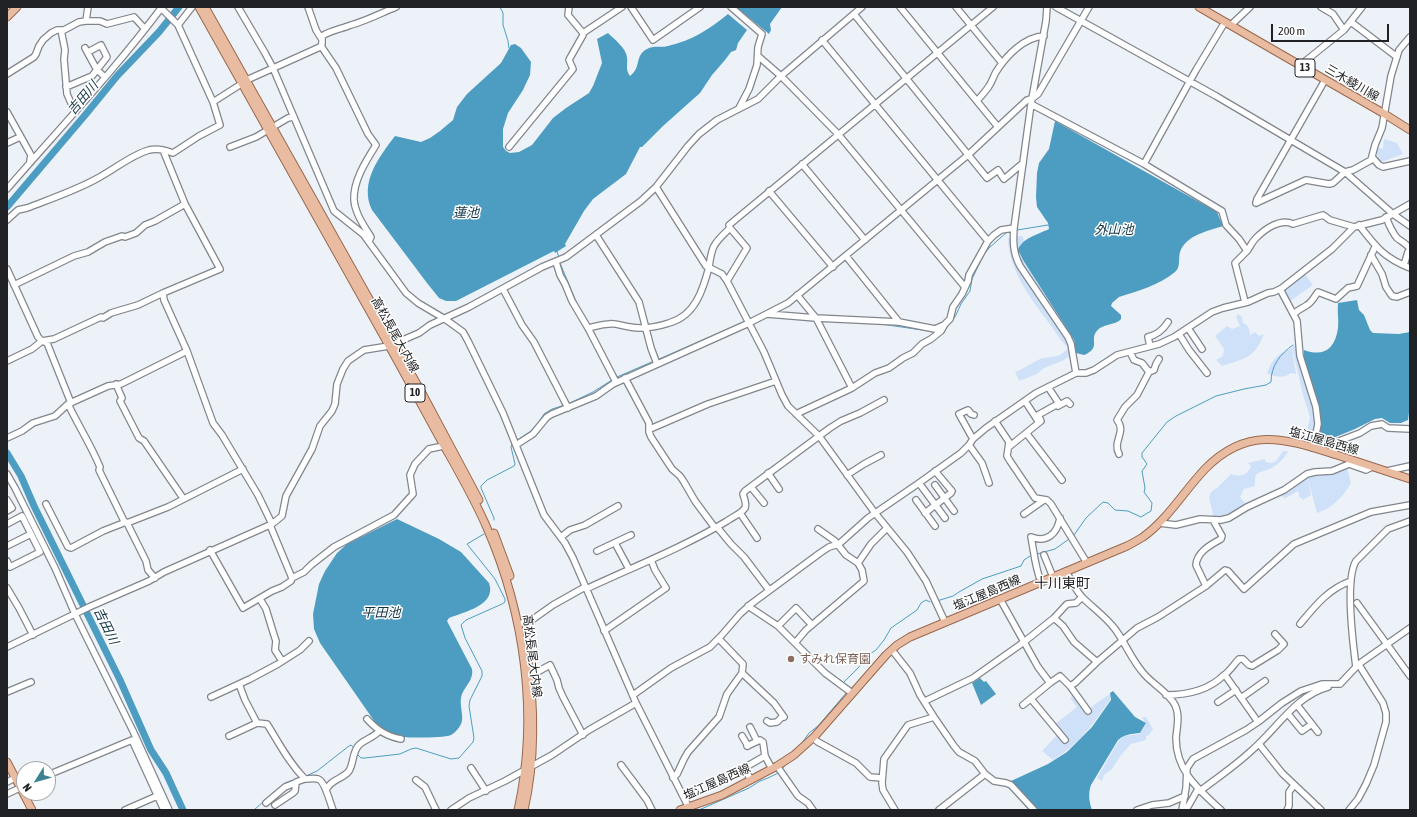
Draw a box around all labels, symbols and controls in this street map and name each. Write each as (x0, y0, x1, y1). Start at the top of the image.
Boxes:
scale bar (1273, 16, 1391, 42)
text: 200 m (1278, 24, 1305, 38)
road number: 13 (1295, 59, 1315, 77)
street label: 三木綾川線 (1322, 62, 1382, 104)
water label: 吉田川 (64, 78, 102, 118)
water label: 蓮池 (453, 205, 479, 221)
water label: 外山池 (1095, 222, 1133, 238)
street label: 高松長尾大内線 (368, 295, 422, 375)
road number: 10 (405, 384, 425, 402)
street label: 塩江屋島西線 (1287, 424, 1361, 458)
street label: 塩江屋島西線 (951, 572, 1023, 614)
district label: 十川東町 (1034, 576, 1090, 592)
water label: 吉田川 (90, 605, 122, 647)
water label: 平田池 (362, 605, 400, 621)
street label: 高松長尾大内線 (520, 613, 544, 699)
place label: すみれ保育園 (799, 652, 871, 666)
marker: すみれ保育園 (786, 654, 796, 664)
north arrow (16, 761, 56, 801)
street label: 塩江屋島西線 (681, 761, 753, 803)
text: N (20, 781, 34, 794)

